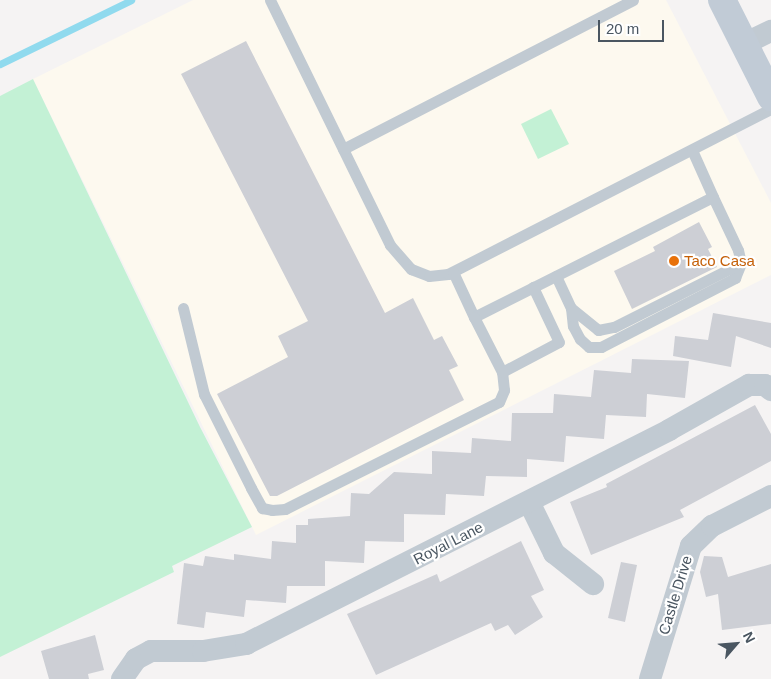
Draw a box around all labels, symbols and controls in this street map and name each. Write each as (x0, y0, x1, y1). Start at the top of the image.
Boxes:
scale bar (601, 10, 667, 42)
text: 20 m (606, 20, 639, 37)
place label: Taco Casa (684, 252, 755, 270)
marker: Taco Casa (668, 255, 680, 267)
street label: Royal Lane (410, 518, 486, 568)
street label: Castle Drive (654, 553, 696, 637)
north arrow (711, 619, 761, 669)
text: N (740, 629, 759, 645)

